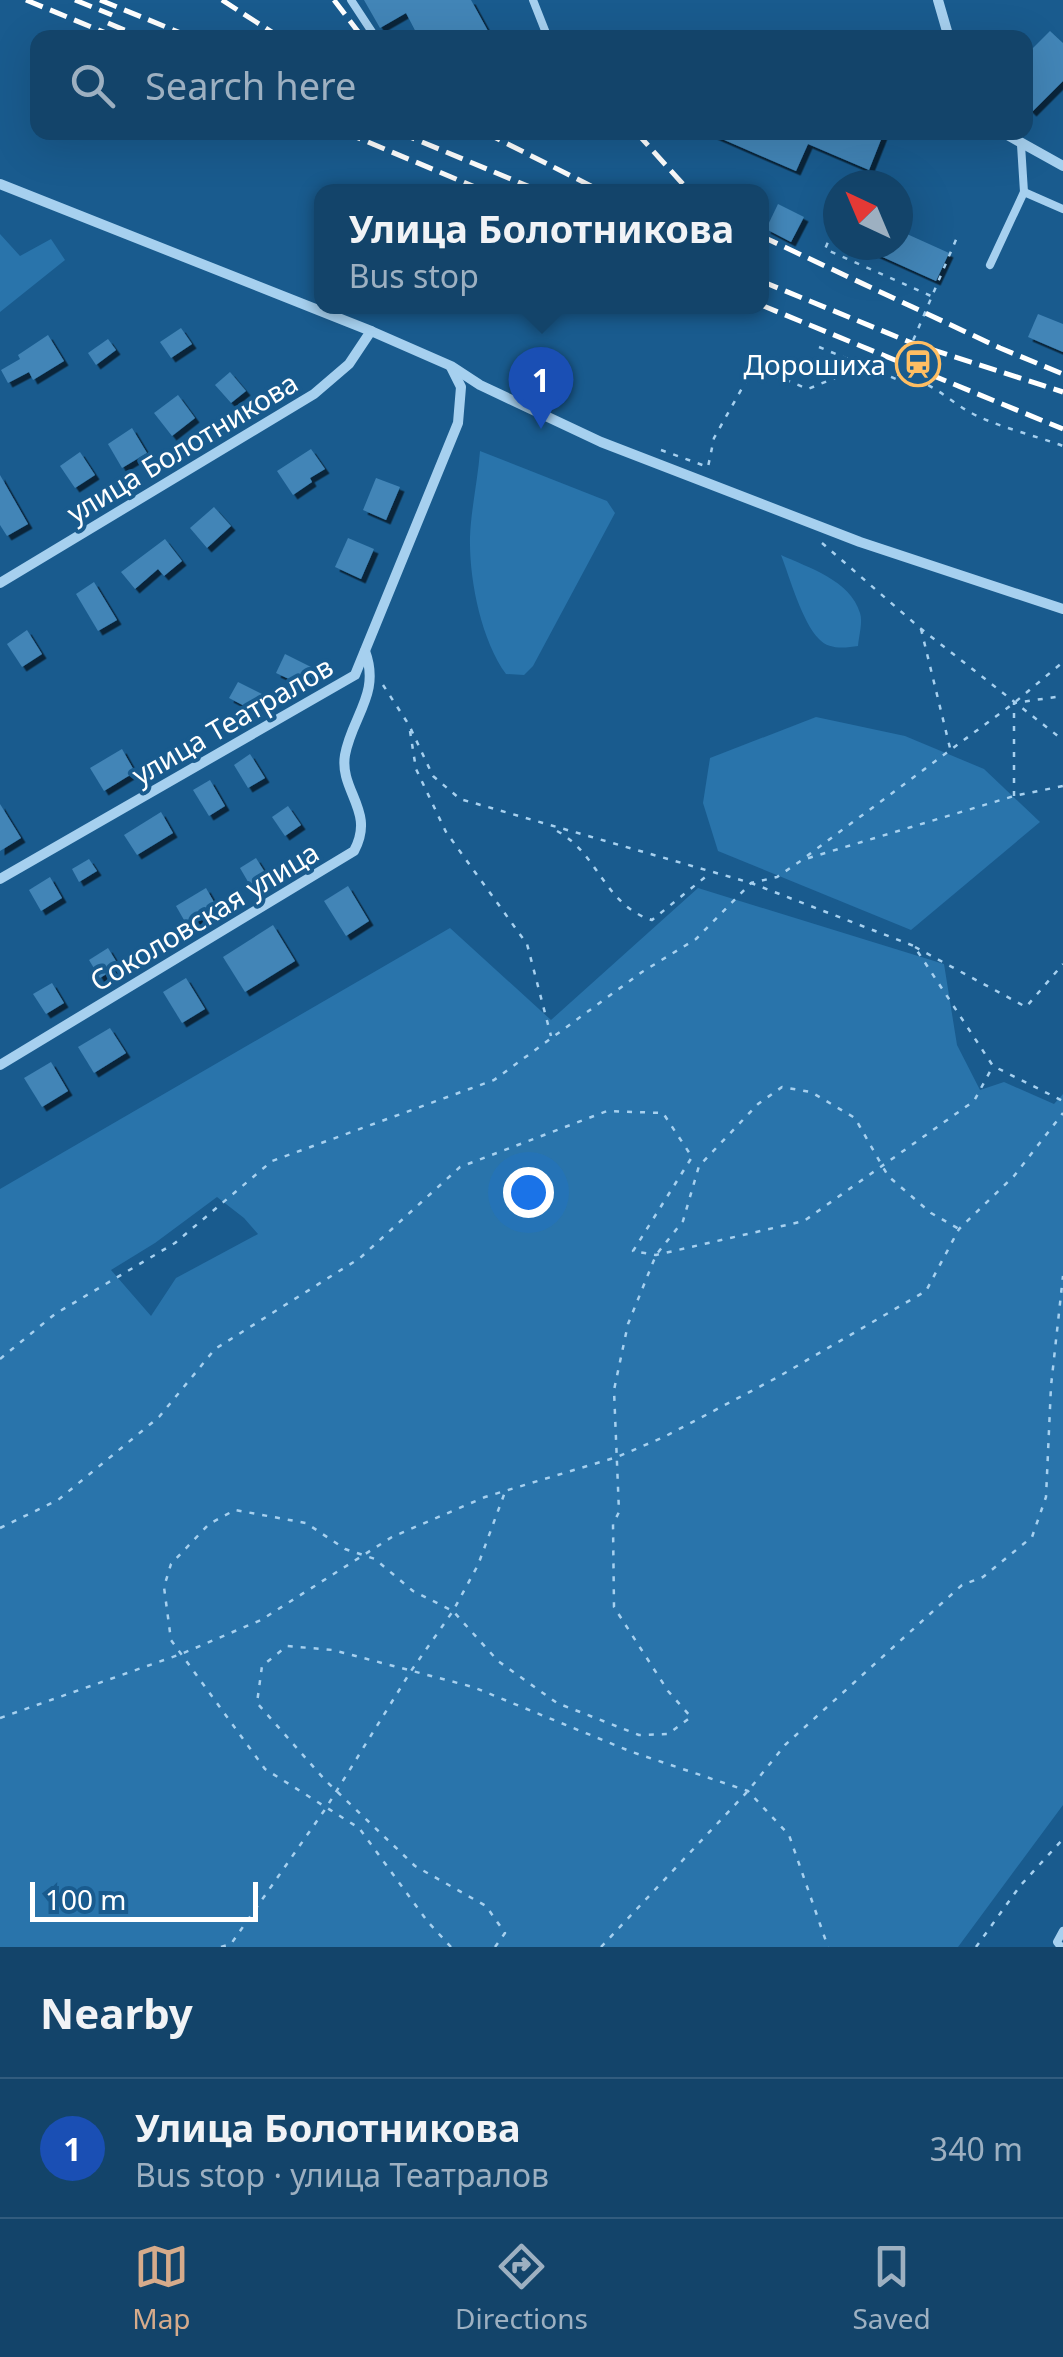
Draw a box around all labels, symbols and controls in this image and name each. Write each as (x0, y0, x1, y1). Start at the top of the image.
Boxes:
search box (30, 30, 1033, 140)
icon: search (65, 58, 120, 113)
text: Search here (145, 59, 356, 111)
north arrow (823, 170, 913, 260)
popup (314, 184, 769, 314)
text: Улица Болотникова (349, 202, 734, 254)
text: Bus stop (349, 254, 479, 297)
station icon: Дорошиха (895, 341, 941, 387)
place label: Дорошиха (744, 345, 886, 383)
pin: 1 (508, 346, 574, 429)
street label: улица Болотникова (59, 363, 305, 531)
street label: улица Театралов (125, 647, 339, 793)
street label: Соколовская улица (82, 833, 326, 999)
your location (503, 1167, 554, 1218)
scale bar (30, 1877, 258, 1922)
text: 100 m (45, 1880, 127, 1918)
text: Nearby (40, 1984, 193, 2041)
text: Улица Болотникова (135, 2101, 521, 2153)
text: 1 (63, 2127, 82, 2170)
text: 340 m (930, 2127, 1023, 2170)
text: Bus stop · улица Театралов (135, 2153, 549, 2196)
tab: Map (132, 2239, 191, 2337)
tab: Directions (455, 2239, 588, 2337)
tab: Saved (852, 2239, 931, 2337)

